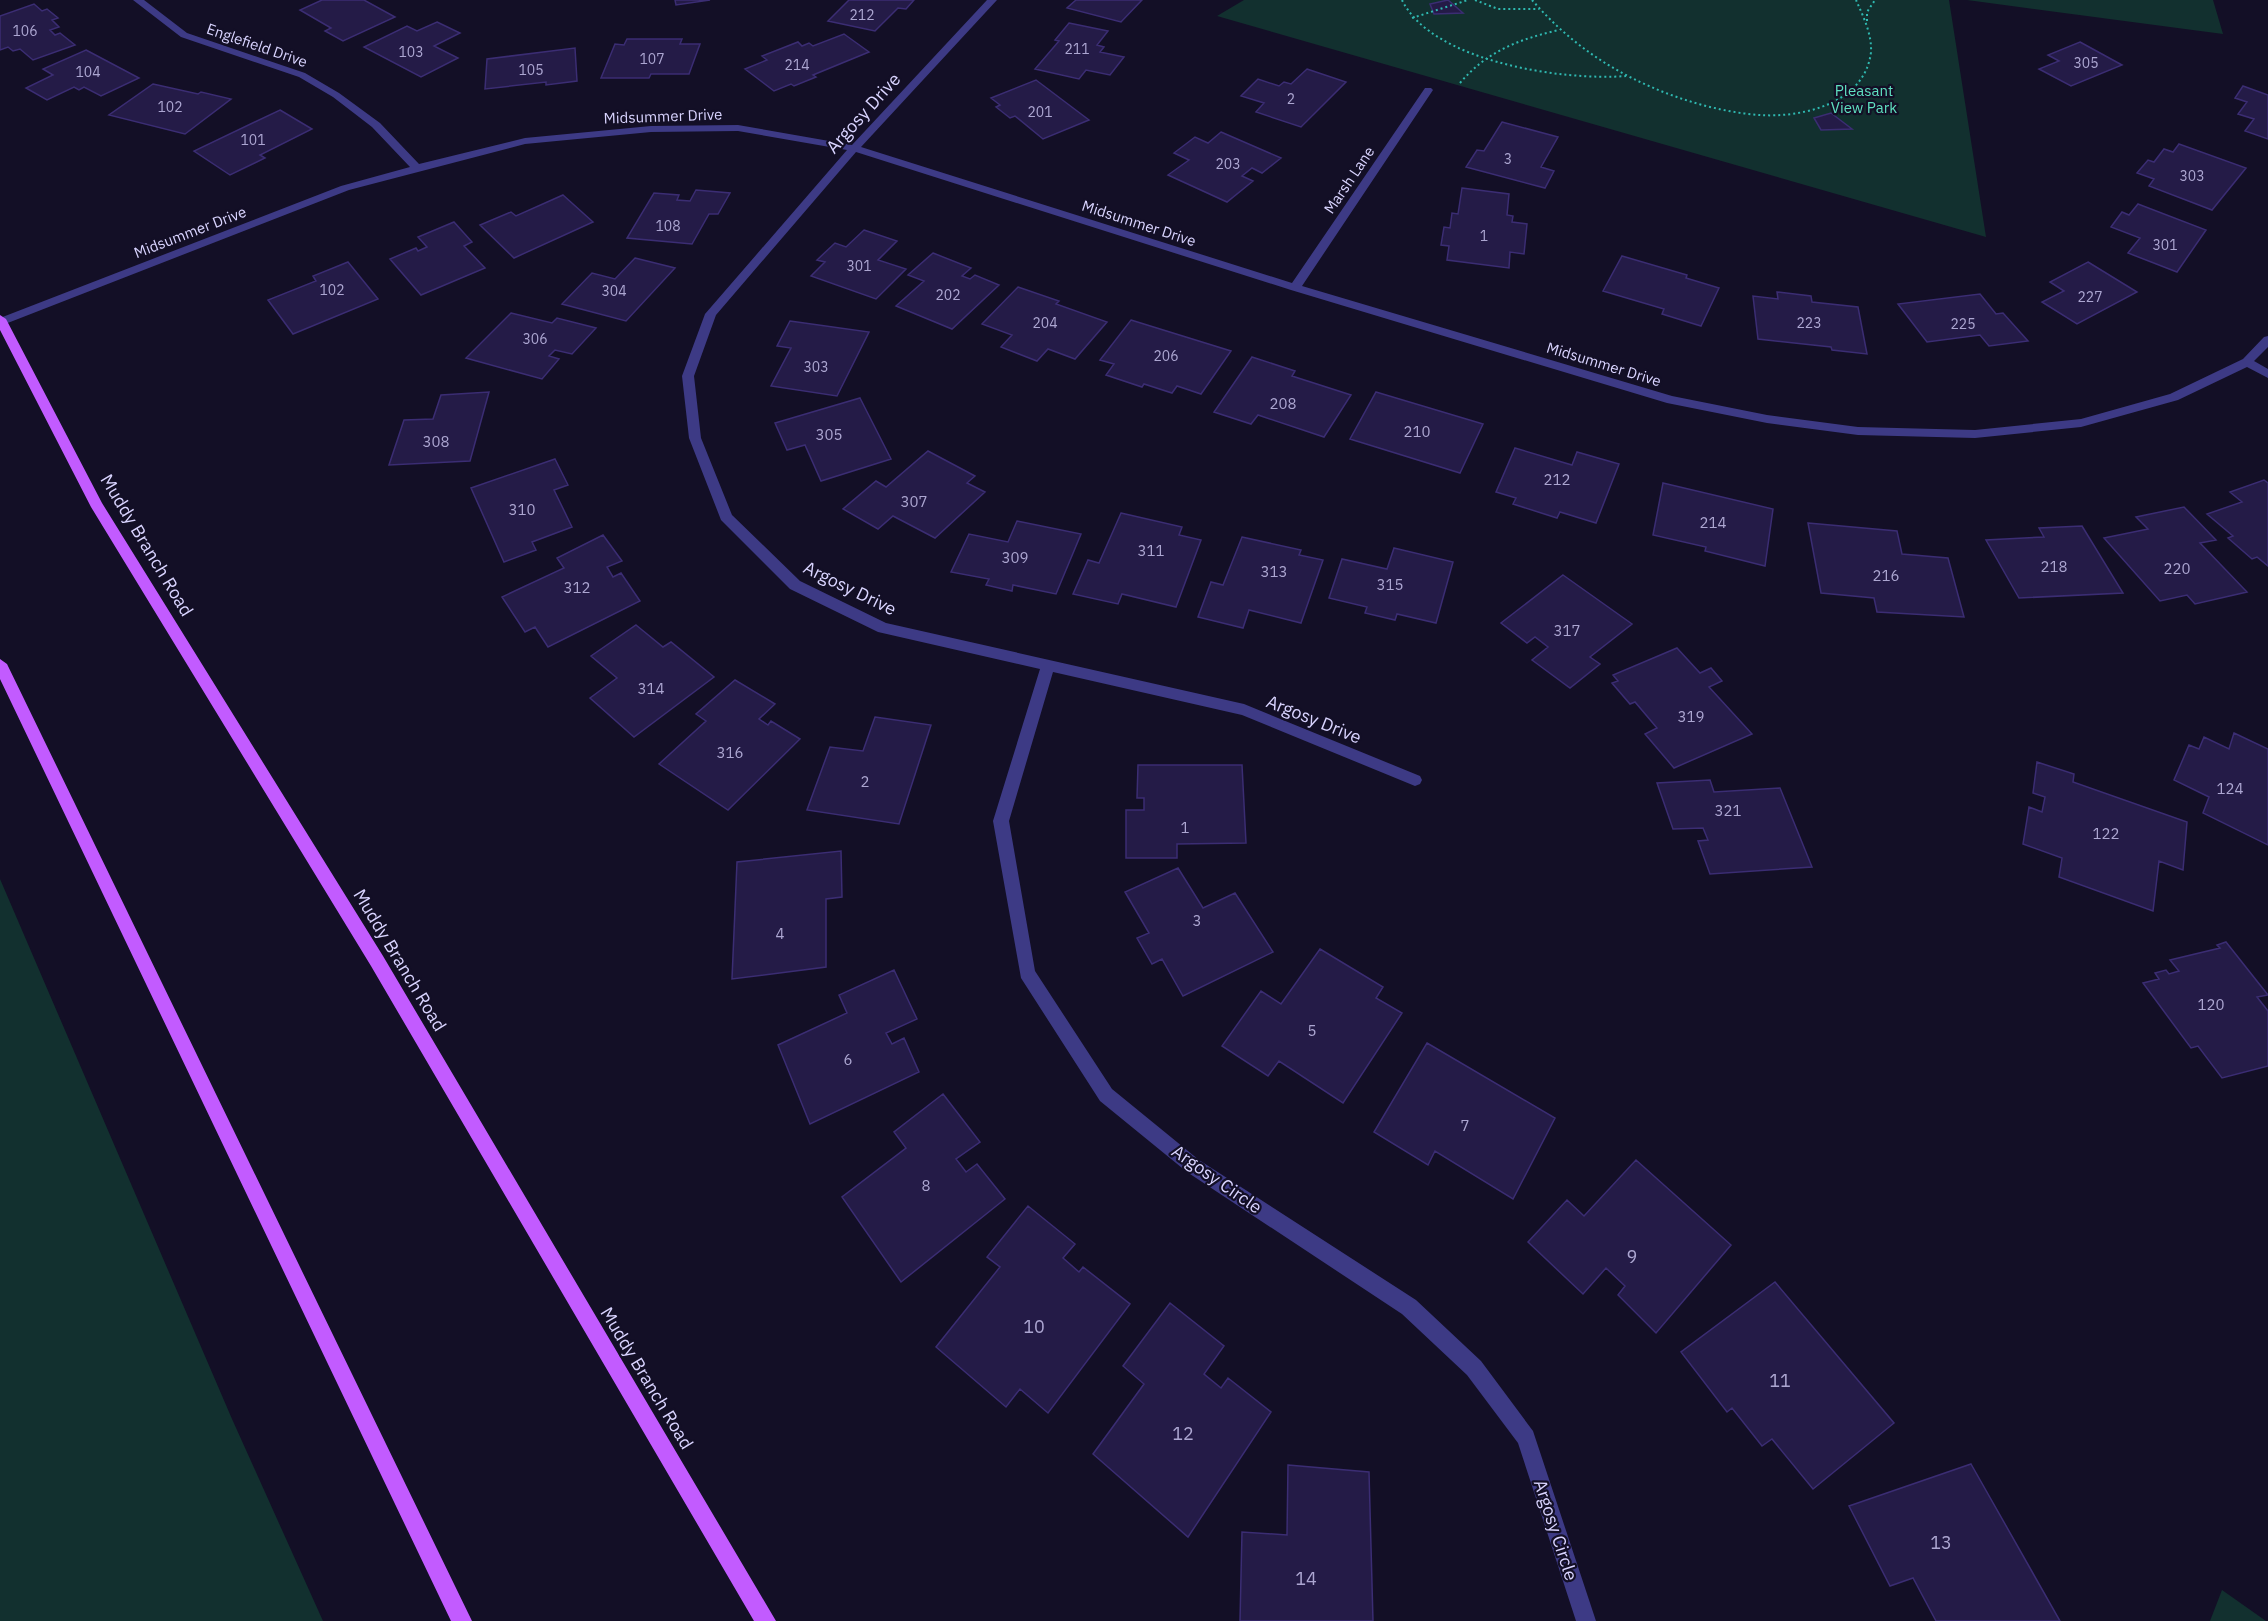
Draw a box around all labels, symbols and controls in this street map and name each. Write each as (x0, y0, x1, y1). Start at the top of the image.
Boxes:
house number: 212 (849, 6, 875, 24)
street label: Englefield Drive (204, 19, 310, 71)
house number: 106 (12, 22, 38, 40)
house number: 211 (1064, 40, 1090, 58)
house number: 103 (398, 43, 424, 61)
house number: 107 (639, 50, 665, 68)
house number: 305 (2073, 54, 2099, 72)
house number: 214 (784, 56, 810, 74)
house number: 105 (518, 61, 544, 79)
house number: 104 (75, 63, 101, 81)
street label: Argosy Drive (821, 68, 905, 158)
park label: Pleasant View Park (1831, 81, 1897, 117)
house number: 2 (1287, 90, 1295, 108)
house number: 102 (157, 98, 183, 116)
house number: 201 (1027, 103, 1053, 121)
street label: Midsummer Drive (603, 104, 723, 128)
house number: 101 (240, 131, 266, 149)
street label: Marsh Lane (1320, 143, 1378, 217)
house number: 3 (1504, 150, 1512, 168)
house number: 203 (1215, 155, 1241, 173)
house number: 303 (2179, 167, 2205, 185)
street label: Midsummer Drive (1080, 196, 1198, 250)
street label: Midsummer Drive (131, 202, 249, 262)
house number: 108 (655, 217, 681, 235)
house number: 1 (1480, 227, 1488, 245)
house number: 301 (2152, 236, 2178, 254)
house number: 301 (846, 257, 872, 275)
house number: 102 (319, 281, 345, 299)
house number: 304 (601, 282, 627, 300)
house number: 202 (935, 286, 961, 304)
house number: 227 (2077, 288, 2103, 306)
house number: 204 (1032, 314, 1058, 332)
house number: 223 (1796, 314, 1822, 332)
house number: 225 (1950, 315, 1976, 333)
house number: 306 (522, 330, 548, 348)
street label: Midsummer Drive (1544, 338, 1664, 390)
house number: 206 (1153, 347, 1179, 365)
house number: 303 (803, 358, 829, 376)
house number: 208 (1269, 394, 1297, 413)
house number: 210 (1403, 422, 1431, 441)
house number: 305 (815, 425, 843, 444)
house number: 308 (422, 432, 450, 451)
street label: Muddy Branch Road (95, 470, 199, 620)
house number: 212 (1543, 470, 1571, 489)
house number: 307 (900, 492, 928, 511)
house number: 310 (508, 500, 536, 519)
house number: 214 (1699, 513, 1727, 532)
house number: 311 (1137, 541, 1165, 560)
house number: 309 (1001, 548, 1029, 567)
street label: Argosy Drive (800, 556, 900, 620)
house number: 218 (2040, 557, 2068, 576)
house number: 220 (2163, 559, 2191, 578)
house number: 313 (1260, 562, 1288, 581)
house number: 216 (1872, 566, 1900, 585)
house number: 315 (1376, 575, 1404, 594)
house number: 312 (563, 578, 591, 597)
house number: 317 (1553, 621, 1581, 640)
house number: 314 (637, 679, 665, 698)
street label: Argosy Drive (1263, 689, 1365, 749)
house number: 319 (1677, 707, 1705, 726)
house number: 316 (716, 743, 744, 762)
house number: 2 (860, 772, 870, 791)
house number: 124 (2216, 779, 2244, 798)
house number: 321 (1714, 801, 1742, 820)
house number: 1 (1180, 818, 1190, 837)
house number: 122 (2092, 824, 2120, 843)
street label: Muddy Branch Road (348, 885, 452, 1035)
house number: 3 (1192, 911, 1202, 930)
house number: 4 (775, 924, 785, 943)
house number: 120 (2197, 995, 2225, 1014)
house number: 5 (1307, 1021, 1317, 1040)
house number: 6 (843, 1050, 853, 1069)
house number: 7 (1460, 1116, 1470, 1135)
street label: Argosy Circle (1167, 1139, 1267, 1219)
house number: 8 (921, 1176, 931, 1195)
house number: 9 (1627, 1245, 1637, 1268)
street label: Muddy Branch Road (595, 1303, 699, 1453)
house number: 10 (1023, 1315, 1045, 1338)
house number: 11 (1769, 1369, 1791, 1392)
house number: 12 (1172, 1422, 1194, 1445)
street label: Argosy Circle (1529, 1477, 1583, 1584)
house number: 13 (1930, 1531, 1952, 1554)
house number: 14 (1295, 1567, 1317, 1590)

